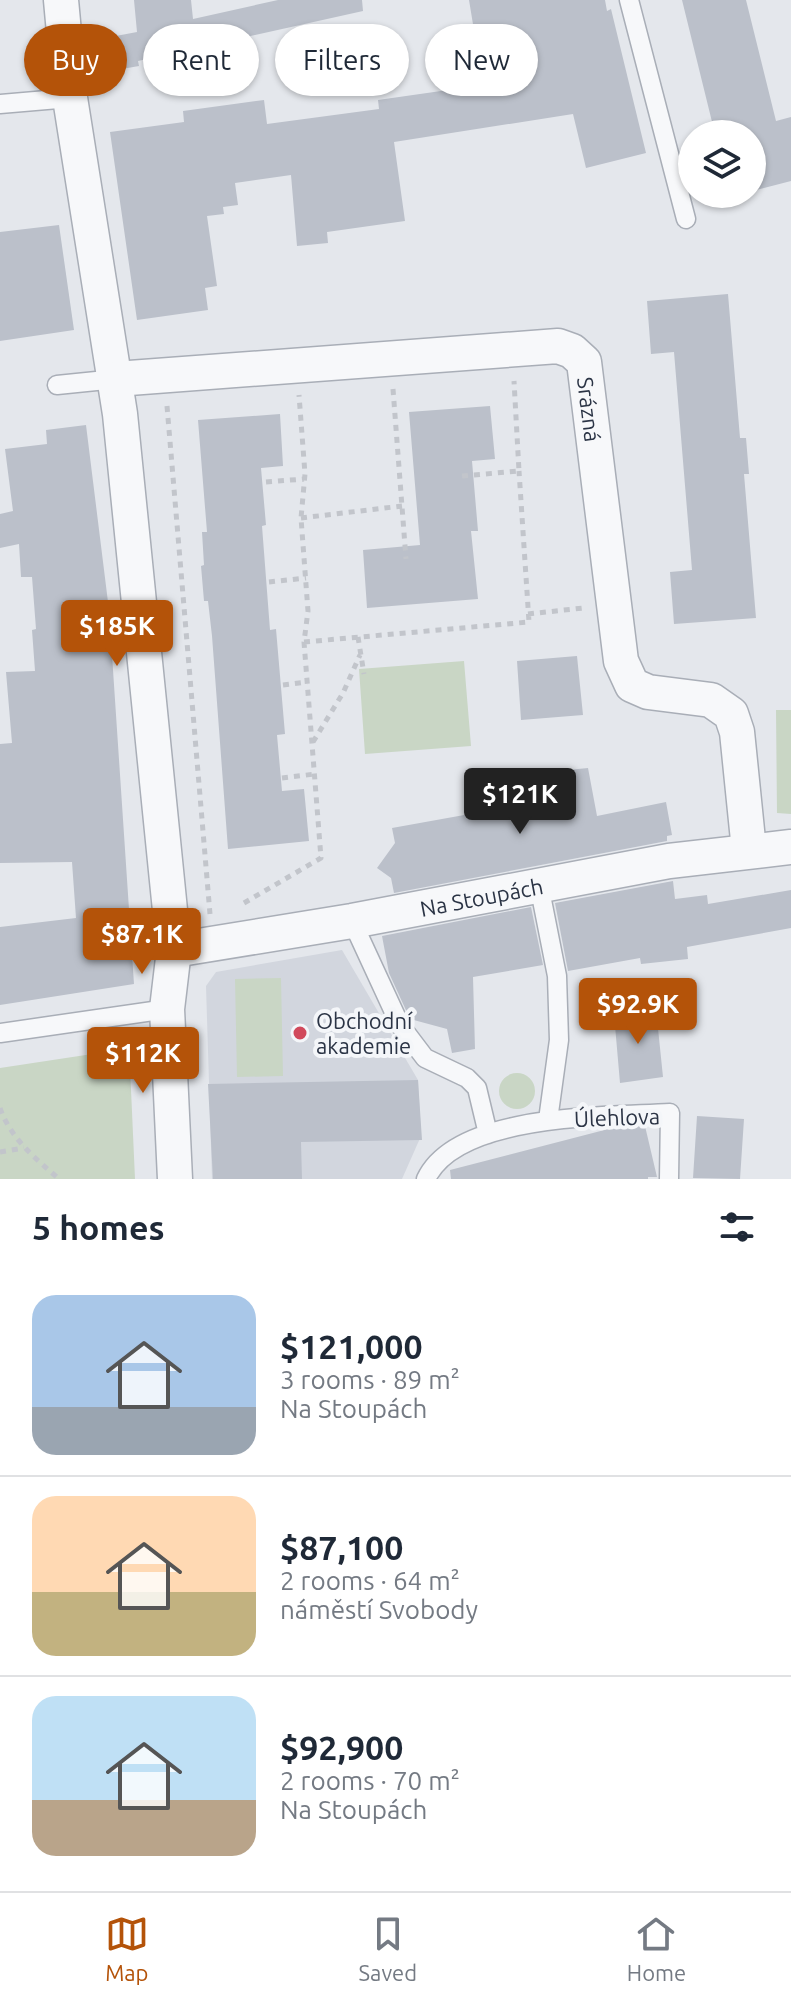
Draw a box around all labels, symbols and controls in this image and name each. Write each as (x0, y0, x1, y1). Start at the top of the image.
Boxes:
chip: Buy (24, 24, 127, 96)
chip: Rent (143, 24, 259, 96)
chip: Filters (275, 24, 409, 96)
chip: New (425, 24, 538, 96)
map controls (678, 120, 766, 208)
button: layers (678, 120, 766, 208)
street label: Srázná (573, 375, 606, 443)
pin: $185K (61, 600, 173, 668)
text: $185K (79, 611, 155, 640)
pin: $121K (464, 768, 576, 836)
text: $121K (482, 779, 558, 808)
street label: Na Stoupách (418, 873, 545, 920)
pin: $87.1K (77, 908, 207, 976)
text: $87.1K (101, 919, 183, 948)
pin: $92.9K (573, 978, 703, 1046)
text: $92.9K (597, 989, 679, 1018)
place label: Obchodní akademie (316, 1008, 413, 1058)
marker: Obchodní akademie (291, 1024, 309, 1042)
pin: $112K (87, 1027, 199, 1095)
text: $112K (105, 1038, 181, 1067)
street label: Úlehlova (574, 1102, 660, 1131)
icon: filters (715, 1205, 759, 1249)
text: 5 homes (32, 1208, 165, 1246)
icon: home (96, 1327, 192, 1423)
text: $121,000 (280, 1327, 423, 1365)
text: 3 rooms · 89 m² (280, 1365, 460, 1394)
text: Na Stoupách (280, 1394, 427, 1423)
icon: home (96, 1528, 192, 1624)
text: $87,100 (280, 1528, 403, 1566)
text: 2 rooms · 64 m² (280, 1566, 460, 1595)
text: náměstí Svobody (280, 1595, 478, 1624)
icon: home (96, 1728, 192, 1824)
text: $92,900 (280, 1728, 403, 1766)
text: 2 rooms · 70 m² (280, 1766, 460, 1795)
text: Na Stoupách (280, 1795, 427, 1824)
tab: Map (105, 1912, 149, 1985)
tab: Saved (359, 1912, 417, 1985)
tab: Home (627, 1912, 686, 1985)

